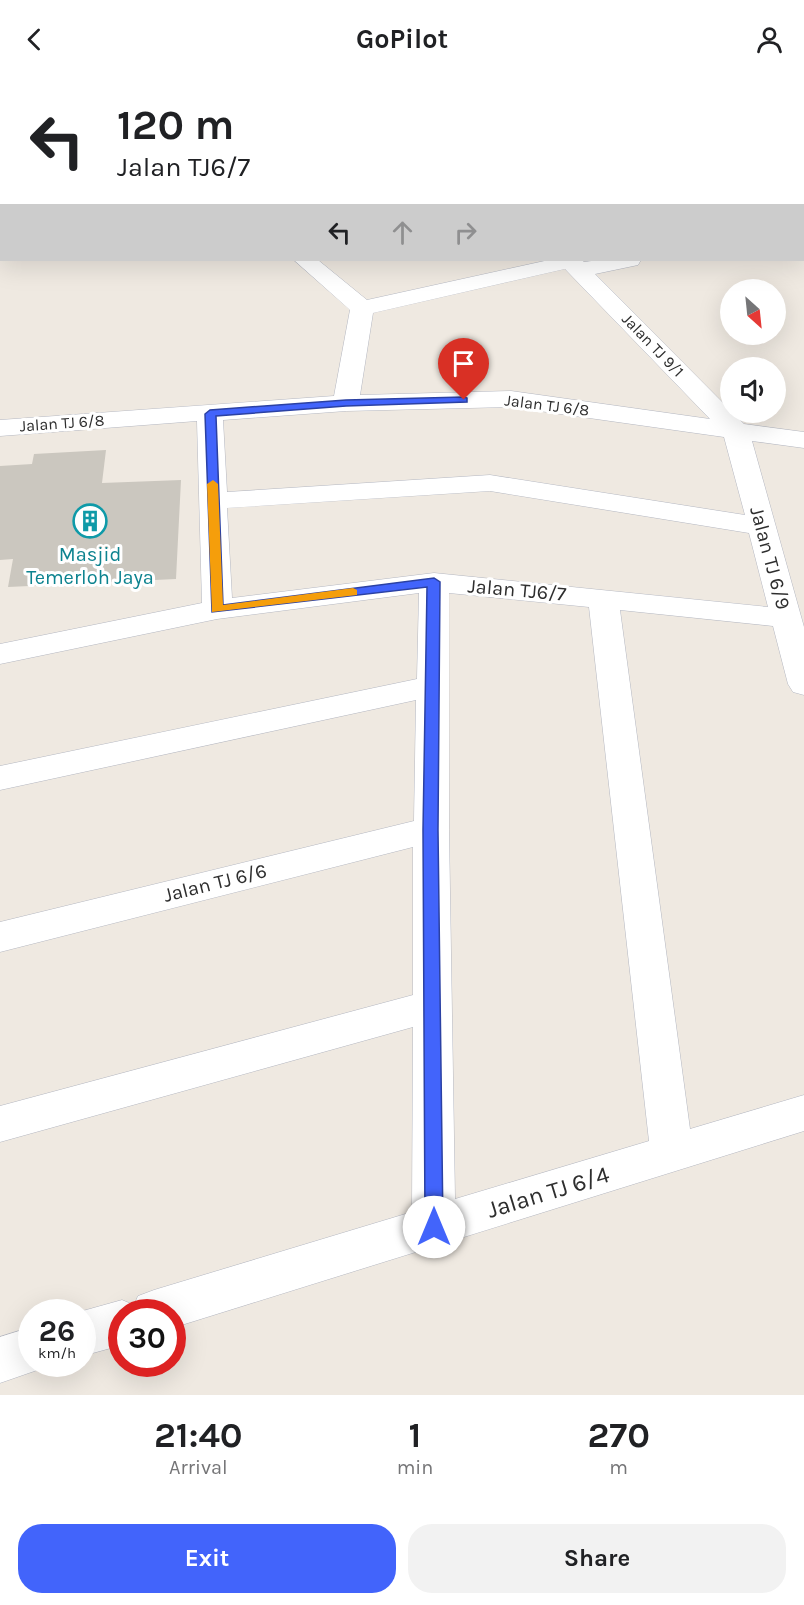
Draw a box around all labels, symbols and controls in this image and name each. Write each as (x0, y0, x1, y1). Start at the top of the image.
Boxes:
icon: back (18, 23, 51, 56)
text: GoPilot (356, 23, 448, 55)
icon: person (753, 23, 786, 56)
text: 120 m (117, 100, 234, 150)
icon: left (18, 102, 96, 180)
text: Jalan TJ6/7 (117, 151, 250, 183)
icon: left (323, 216, 356, 249)
icon: ahead (386, 216, 419, 249)
icon: right (449, 216, 482, 249)
north arrow (720, 279, 786, 345)
map controls (720, 279, 786, 423)
street label: Jalan TJ 9/1 (618, 309, 688, 381)
pin (438, 338, 489, 400)
icon: arrive (447, 347, 480, 380)
button: sound (720, 357, 786, 423)
street label: Jalan TJ 6/8 (504, 390, 590, 420)
street label: Jalan TJ 6/8 (19, 411, 105, 435)
building icon: Masjid Temerloh Jaya (72, 503, 108, 539)
street label: Jalan TJ 6/9 (745, 504, 795, 612)
place label: Masjid Temerloh Jaya (26, 543, 154, 589)
street label: Jalan TJ6/7 (467, 574, 568, 606)
street label: Jalan TJ 6/6 (161, 859, 269, 907)
street label: Jalan TJ 6/4 (484, 1160, 612, 1224)
position arrow (402, 1195, 466, 1259)
speed limit sign: 30 (108, 1299, 186, 1377)
text: 26 (39, 1313, 75, 1349)
text: km/h (38, 1344, 76, 1362)
text: 21:40 (154, 1414, 243, 1456)
text: 1 (409, 1414, 421, 1456)
text: 270 (587, 1414, 650, 1456)
text: Arrival (169, 1456, 228, 1479)
text: min (397, 1456, 433, 1479)
text: m (609, 1456, 628, 1479)
button: Exit (18, 1524, 396, 1593)
button: Share (408, 1524, 786, 1593)

